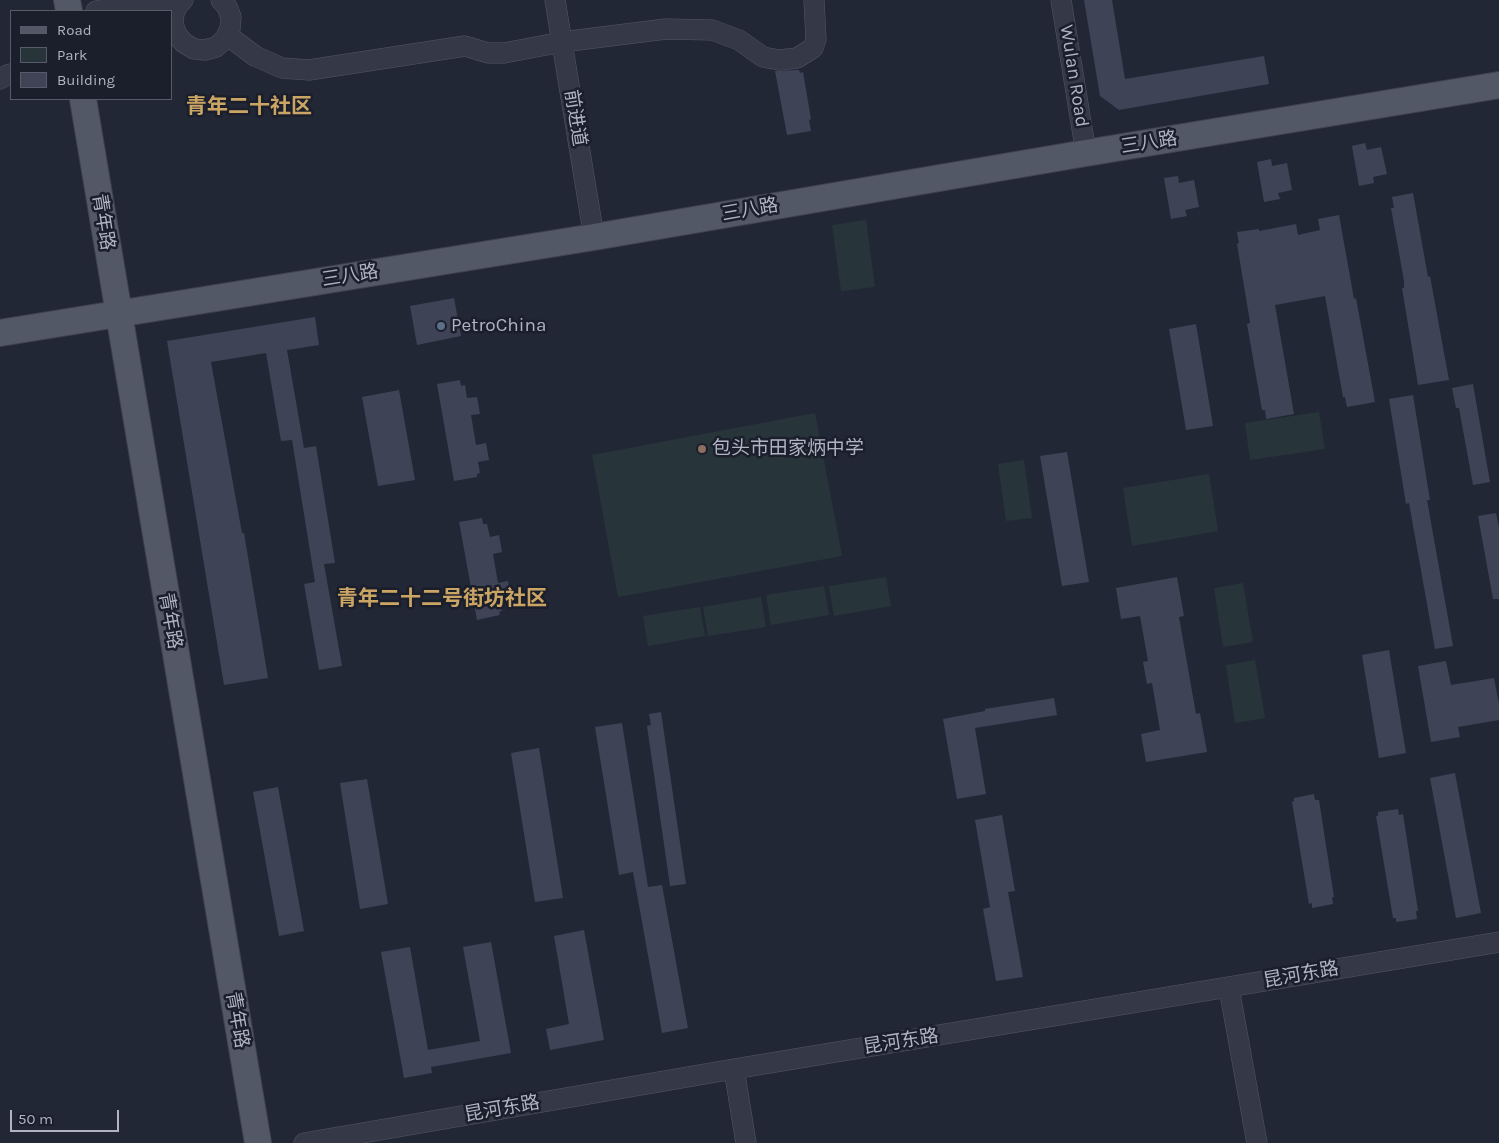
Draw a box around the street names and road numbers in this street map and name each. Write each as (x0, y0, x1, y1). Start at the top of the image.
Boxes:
street label: Wulan Road (1055, 23, 1093, 129)
street label: 前进道 (559, 88, 591, 148)
street label: 三八路 (1119, 127, 1179, 159)
street label: 青年路 (87, 192, 119, 252)
street label: 三八路 (720, 194, 780, 226)
street label: 三八路 (320, 260, 380, 292)
street label: 青年路 (154, 591, 186, 651)
street label: 昆河东路 (1262, 957, 1340, 993)
street label: 青年路 (221, 990, 253, 1050)
street label: 昆河东路 (862, 1025, 940, 1059)
street label: 昆河东路 (463, 1091, 541, 1127)

